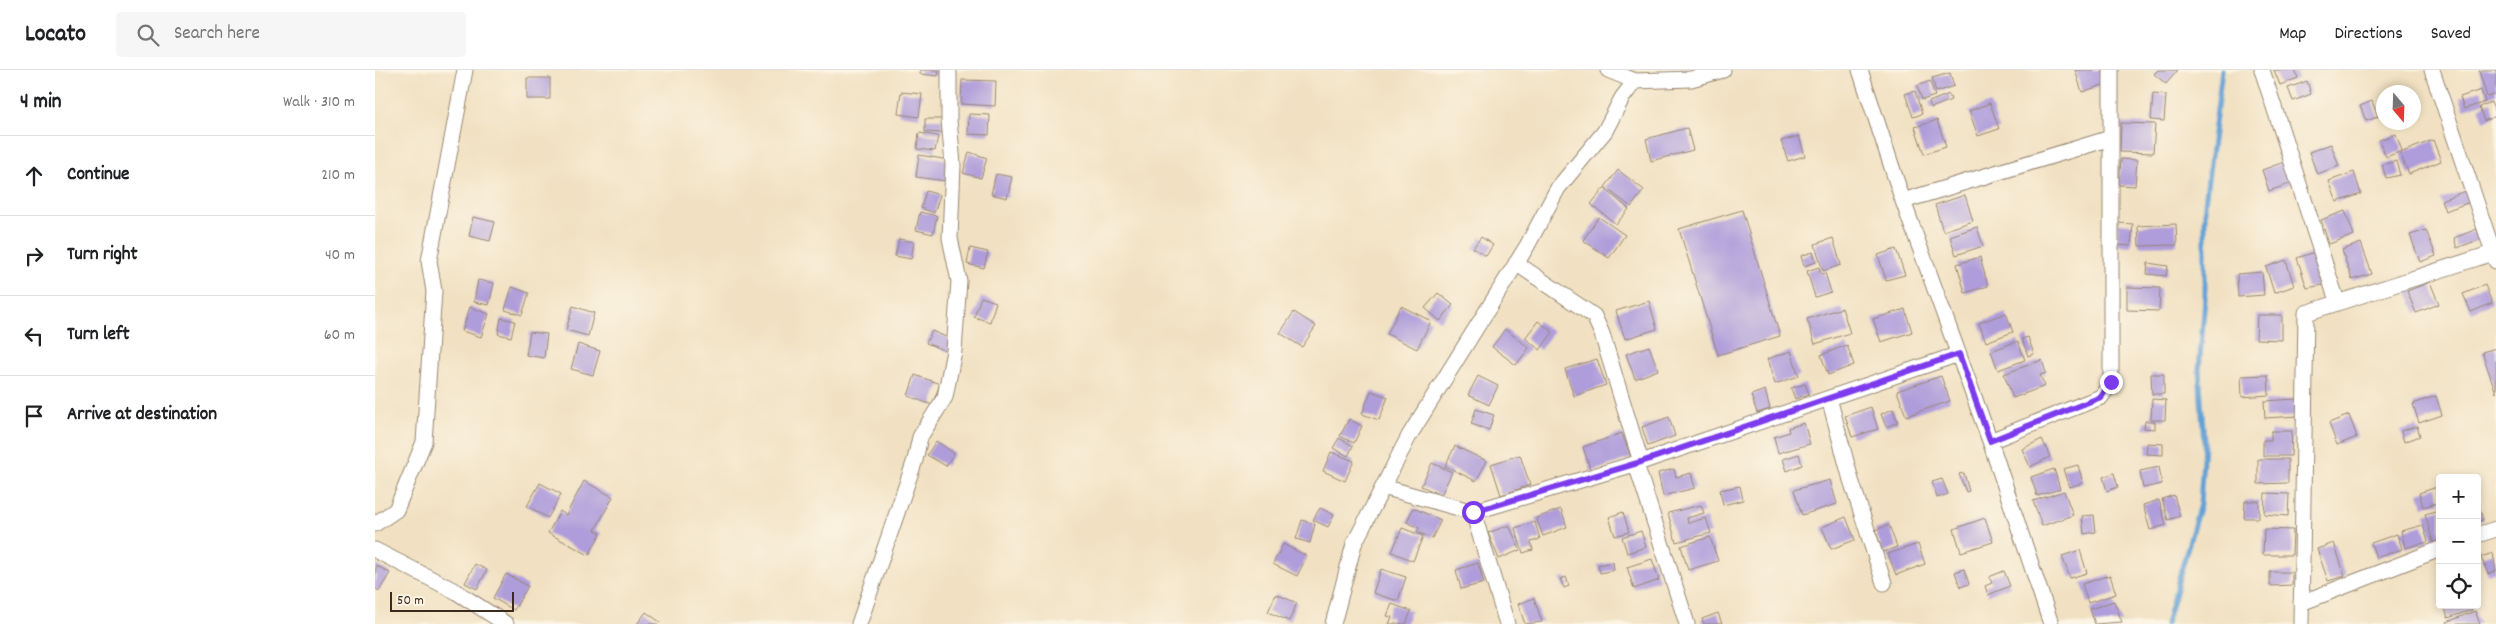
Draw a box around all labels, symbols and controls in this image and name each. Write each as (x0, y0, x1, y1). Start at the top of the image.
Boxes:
search box (116, 12, 466, 57)
text: Locato (25, 18, 86, 52)
icon: search (134, 21, 162, 49)
text: Search here (174, 21, 260, 48)
text: Map (2279, 22, 2306, 47)
text: Directions (2334, 22, 2403, 47)
text: Saved (2431, 22, 2471, 47)
north arrow (2376, 85, 2421, 130)
text: 4 min (20, 88, 62, 118)
text: Walk · 310 m (283, 91, 355, 114)
icon: ahead (20, 162, 48, 190)
text: Continue (67, 162, 129, 189)
text: 210 m (321, 164, 355, 187)
icon: right (20, 242, 48, 270)
text: Turn right (67, 242, 138, 269)
text: 40 m (325, 244, 355, 267)
icon: left (20, 322, 48, 350)
text: Turn left (67, 322, 130, 349)
text: 60 m (324, 324, 355, 347)
route end (2100, 371, 2123, 394)
icon: arrive (20, 402, 48, 430)
text: Arrive at destination (67, 402, 217, 429)
map controls (2436, 474, 2481, 609)
button: + (2436, 474, 2481, 519)
route start (1462, 501, 1485, 524)
button: − (2436, 519, 2481, 564)
button: locate (2436, 564, 2481, 609)
scale bar (390, 589, 514, 612)
text: 50 m (397, 591, 424, 611)

